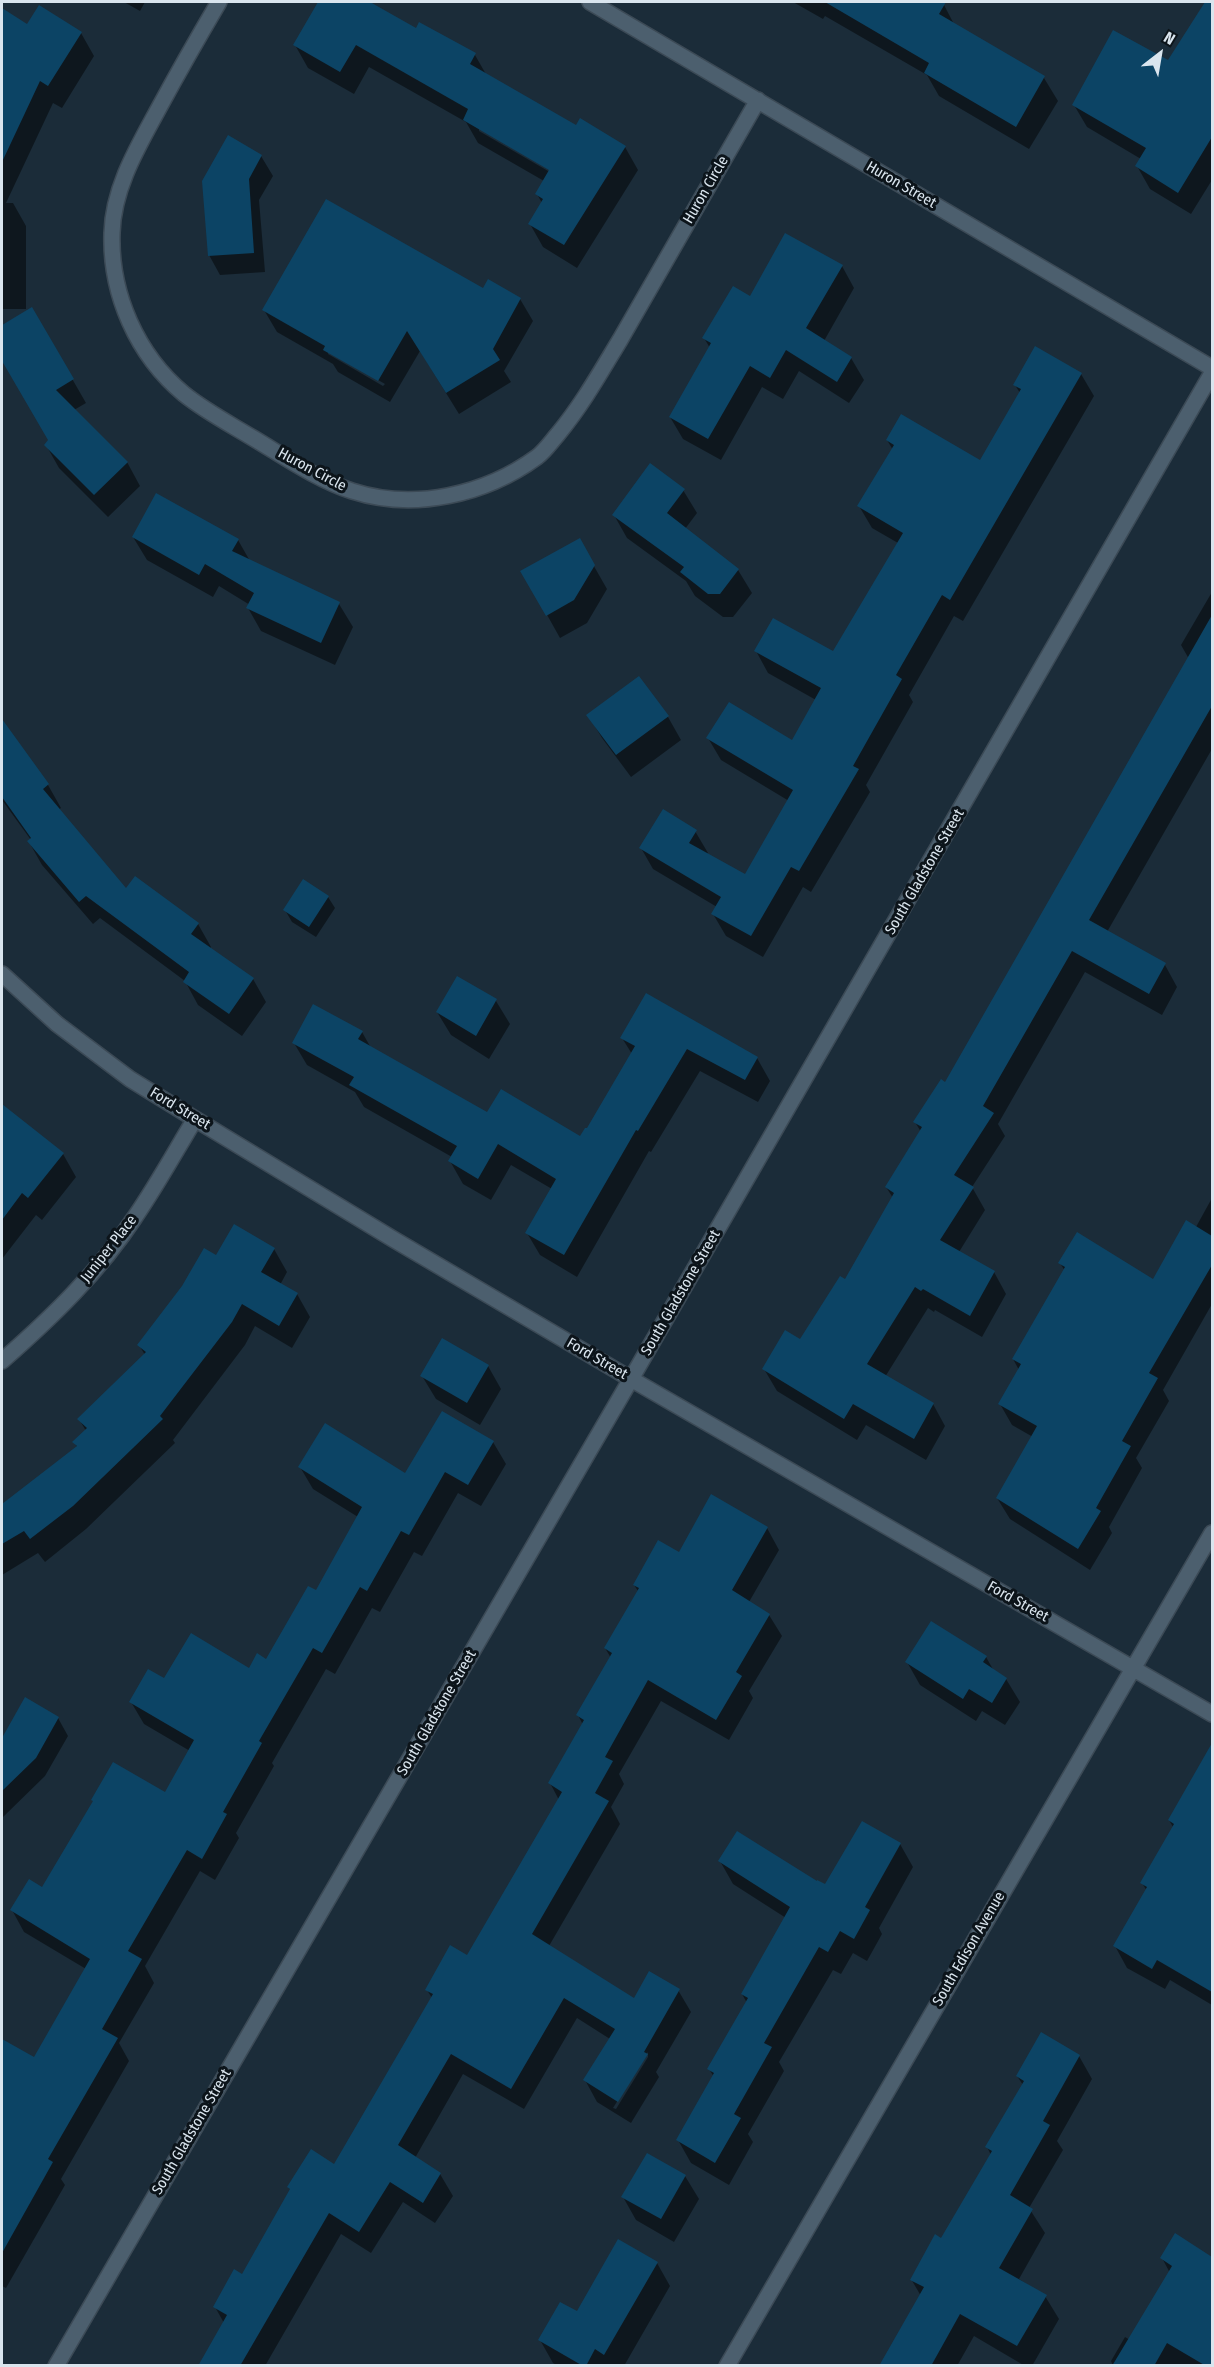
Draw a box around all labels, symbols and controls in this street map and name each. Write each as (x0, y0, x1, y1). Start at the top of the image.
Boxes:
north arrow (1130, 24, 1190, 84)
text: N (1161, 28, 1179, 49)
street label: Huron Circle (679, 153, 733, 227)
street label: Huron Street (863, 158, 939, 212)
street label: Huron Circle (275, 444, 349, 496)
street label: South Gladstone Street (882, 806, 968, 938)
street label: Ford Street (147, 1084, 213, 1134)
street label: Juniper Place (77, 1212, 141, 1286)
street label: South Gladstone Street (638, 1227, 724, 1359)
street label: Ford Street (563, 1334, 631, 1384)
street label: Ford Street (984, 1578, 1052, 1626)
street label: South Gladstone Street (394, 1647, 480, 1779)
street label: South Edison Avenue (929, 1889, 1009, 2009)
street label: South Gladstone Street (149, 2066, 235, 2198)

